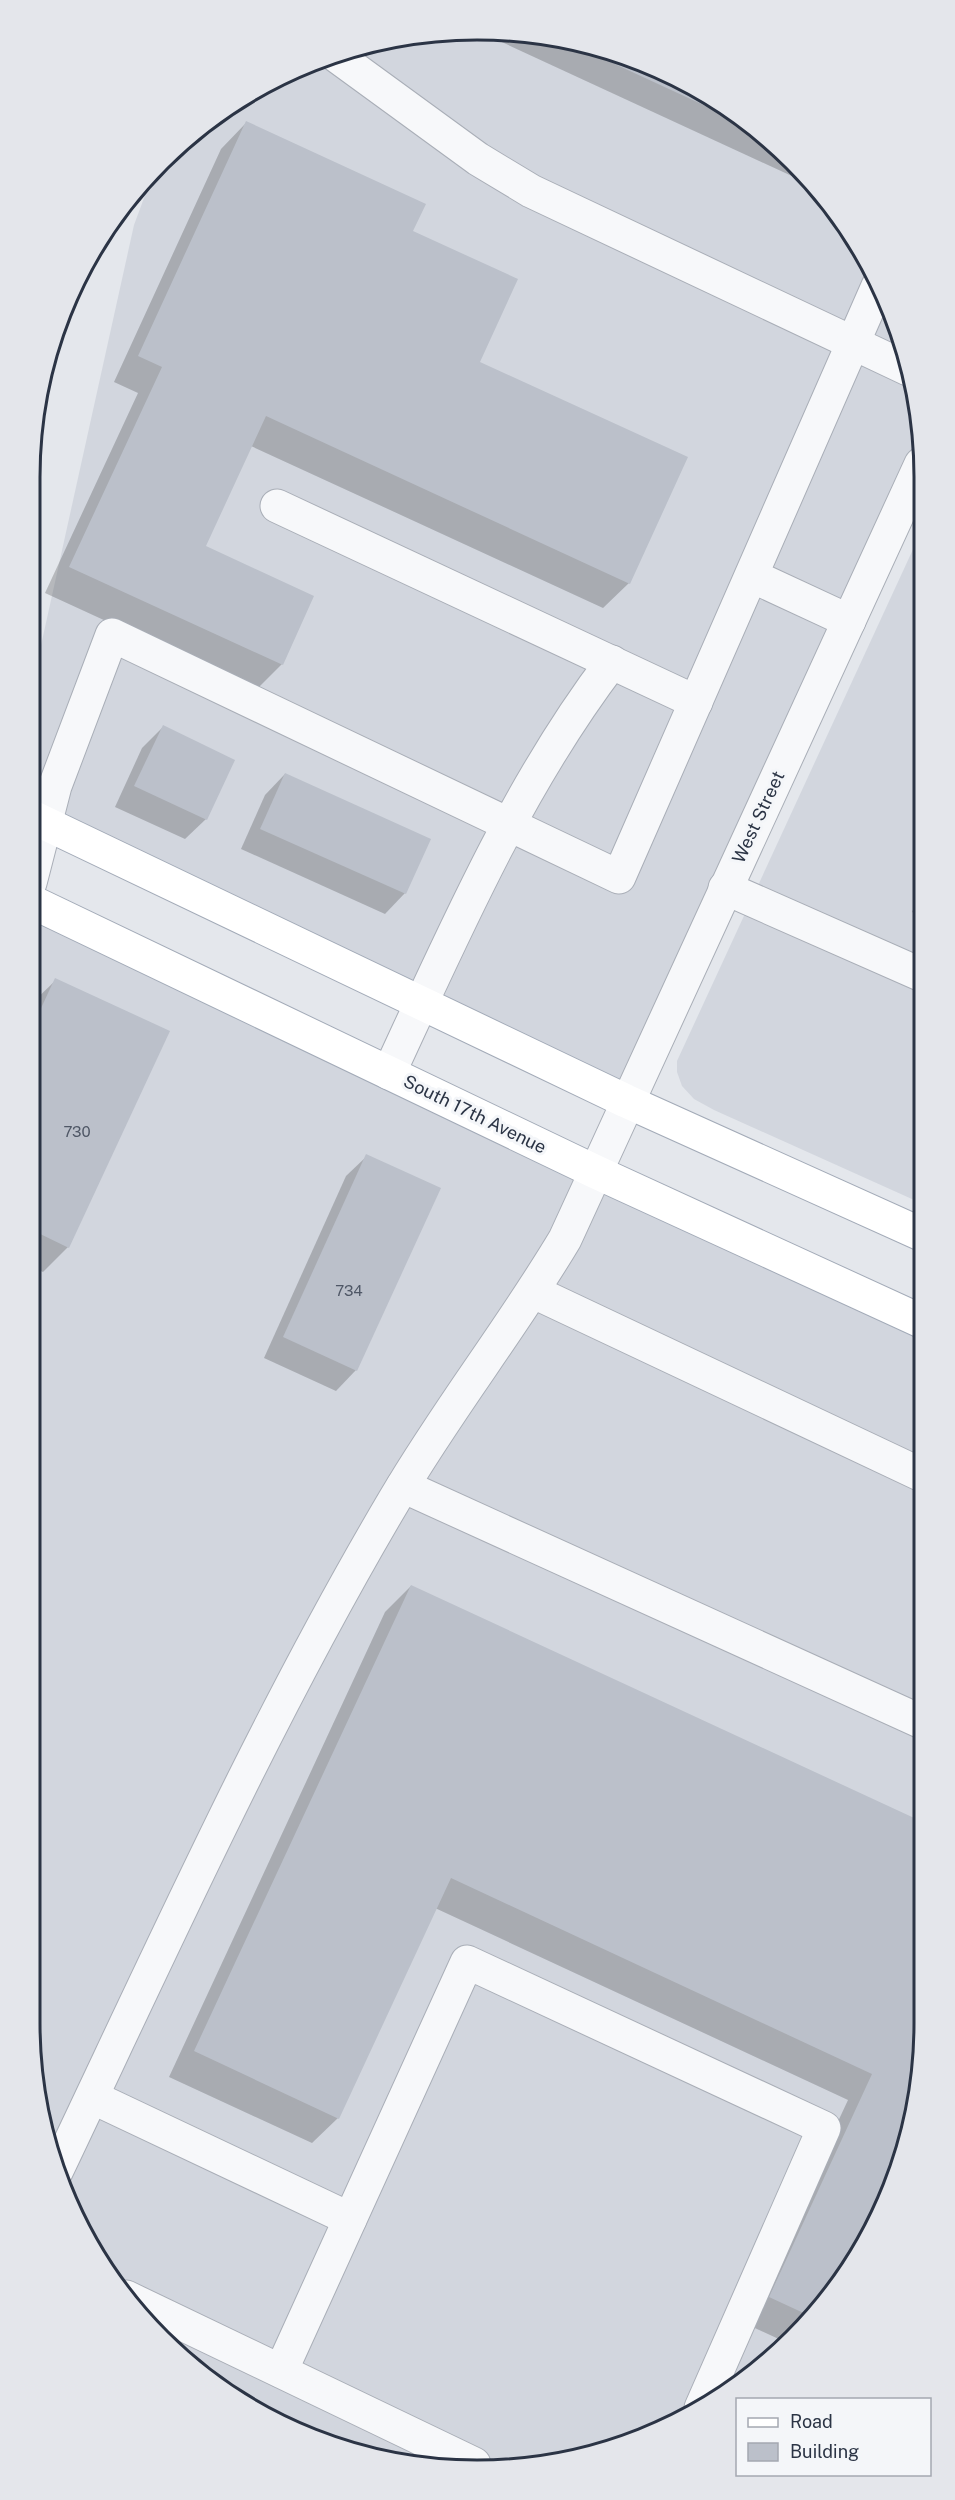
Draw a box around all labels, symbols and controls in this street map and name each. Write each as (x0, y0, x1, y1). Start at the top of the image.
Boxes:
street label: West Street (727, 768, 789, 866)
street label: South 17th Avenue (400, 1070, 550, 1158)
house number: 730 (63, 1123, 91, 1140)
house number: 734 (335, 1282, 363, 1299)
legend (736, 2398, 931, 2476)
text: Road (790, 2411, 833, 2432)
text: Building (790, 2441, 859, 2462)

